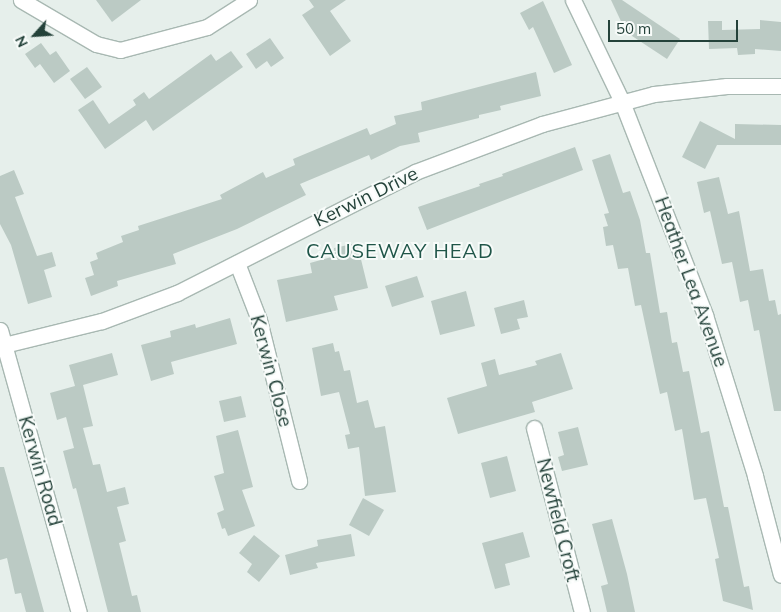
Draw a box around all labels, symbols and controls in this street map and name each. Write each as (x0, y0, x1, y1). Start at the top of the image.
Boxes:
north arrow (10, 10, 60, 60)
scale bar (611, 10, 741, 42)
text: 50 m (616, 19, 651, 38)
text: N (11, 33, 32, 50)
street label: Kerwin Drive (310, 162, 422, 232)
street label: Heather Lea Avenue (650, 194, 732, 370)
district label: CAUSEWAY HEAD (304, 238, 496, 262)
street label: Kerwin Close (245, 313, 297, 429)
street label: Kerwin Road (13, 413, 67, 529)
street label: Newfield Croft (532, 456, 584, 584)

